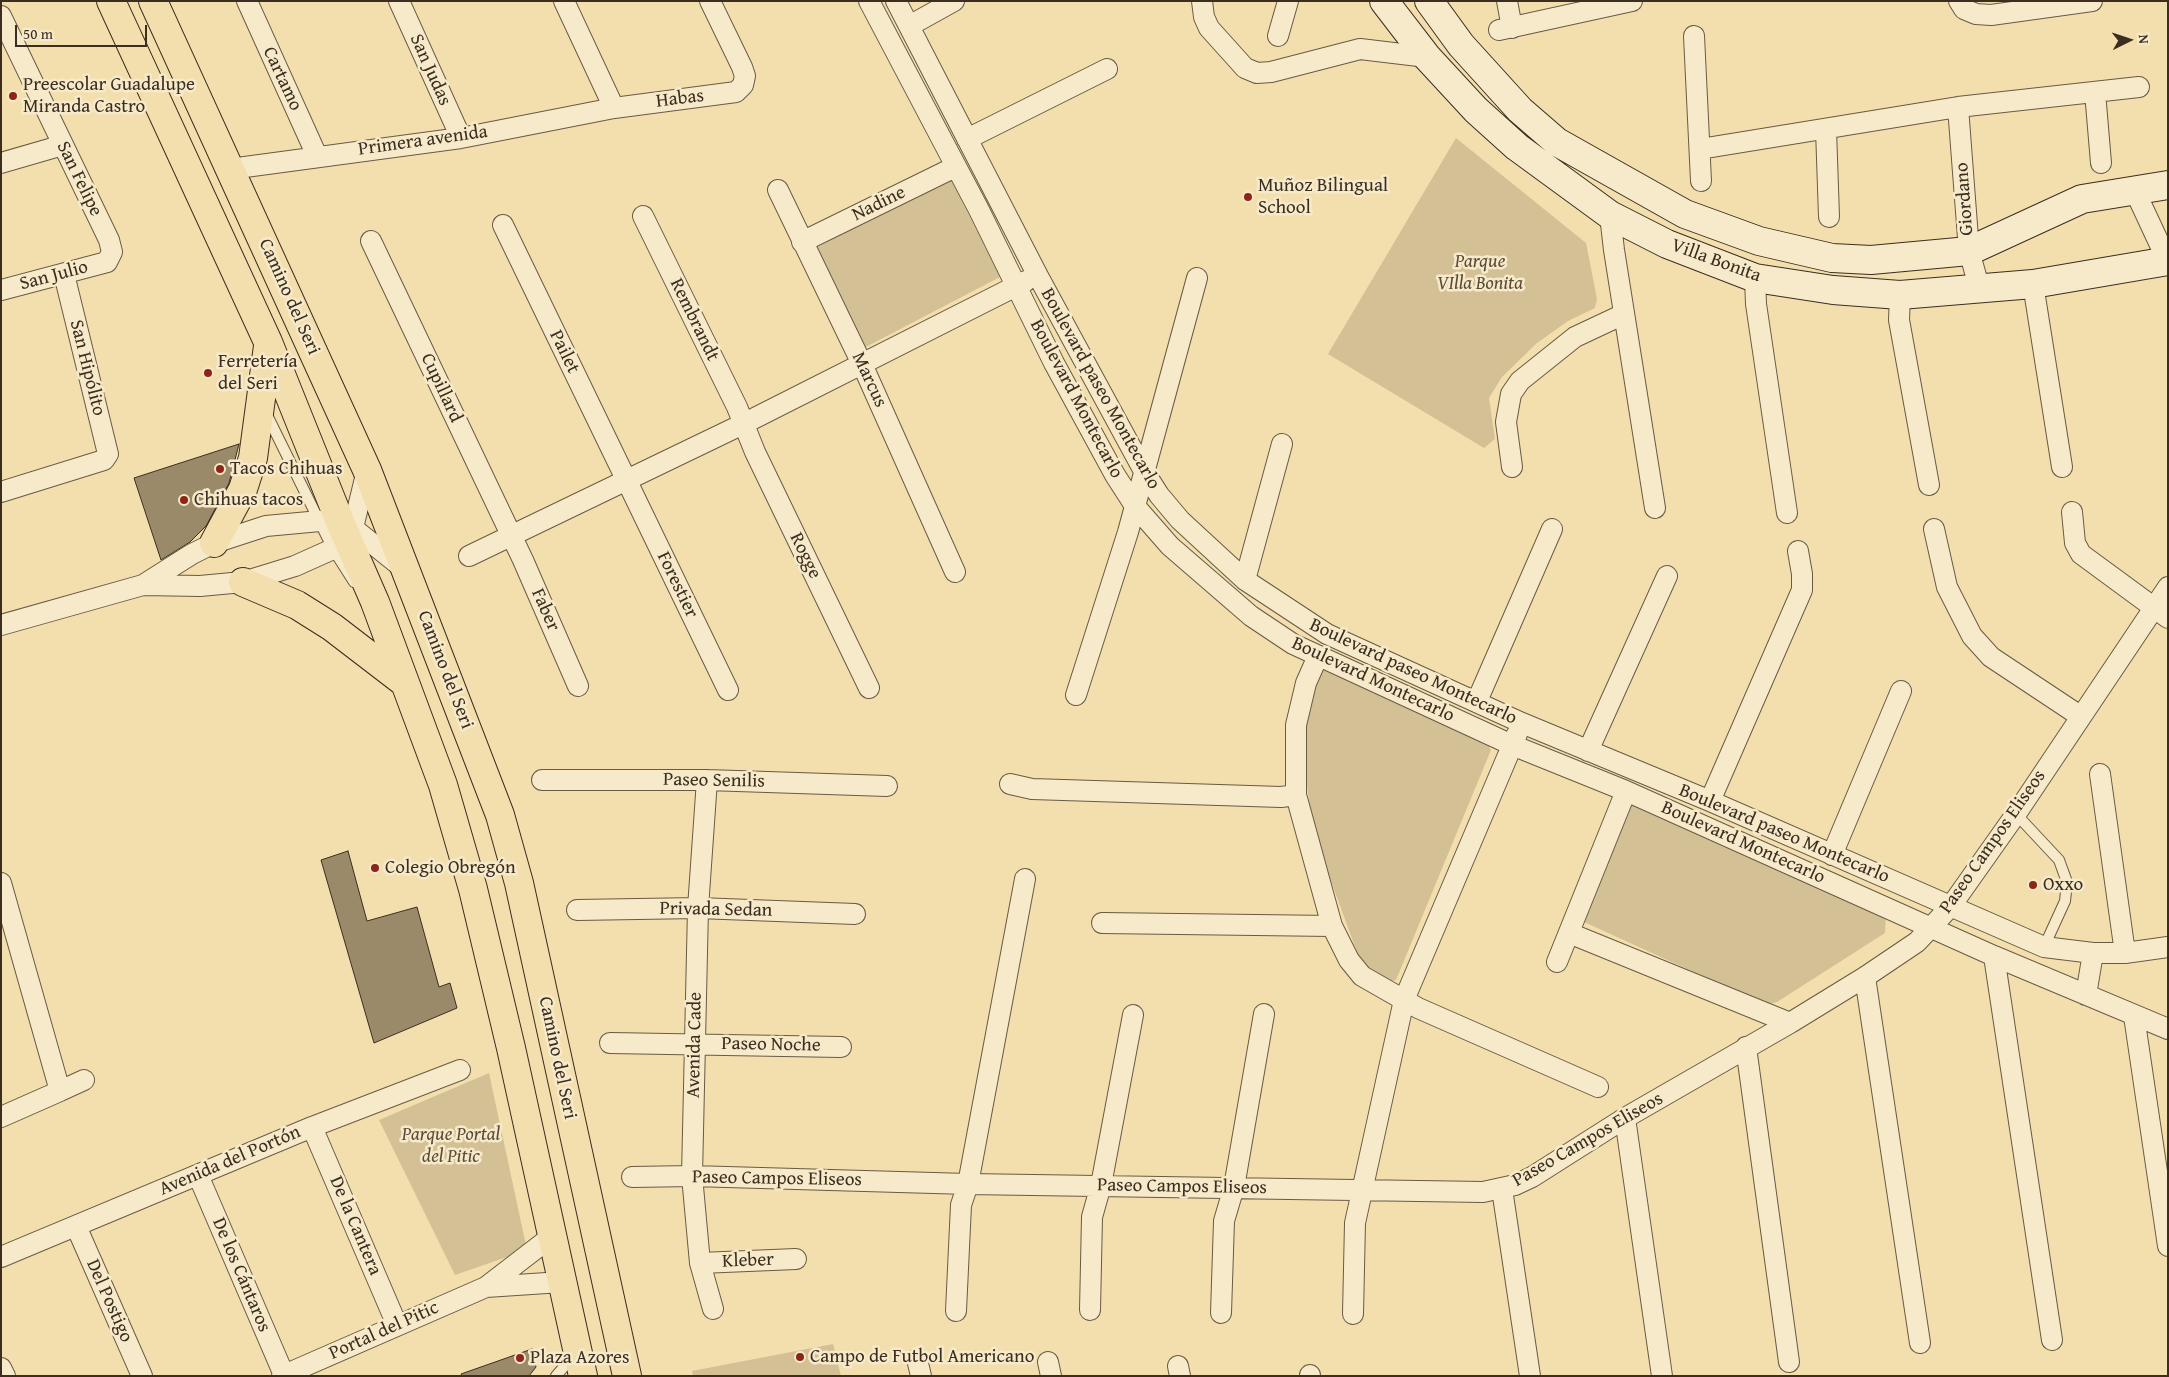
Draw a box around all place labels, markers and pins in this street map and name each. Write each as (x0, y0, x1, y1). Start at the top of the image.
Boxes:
place label: Preescolar Guadalupe Miranda Castro (23, 74, 195, 118)
marker: Preescolar Guadalupe Miranda Castro (7, 90, 19, 102)
place label: Muñoz Bilingual School (1258, 175, 1388, 219)
marker: Muñoz Bilingual School (1242, 191, 1254, 203)
place label: Ferretería del Seri (218, 351, 297, 395)
marker: Ferretería del Seri (202, 367, 214, 379)
place label: Tacos Chihuas (230, 458, 343, 480)
marker: Tacos Chihuas (214, 463, 226, 475)
place label: Chihuas tacos (194, 489, 303, 511)
marker: Chihuas tacos (178, 494, 190, 506)
place label: Colegio Obregón (385, 857, 516, 879)
marker: Colegio Obregón (369, 862, 381, 874)
place label: Oxxo (2043, 874, 2083, 896)
marker: Oxxo (2027, 879, 2039, 891)
place label: Campo de Futbol Americano (810, 1346, 1034, 1368)
place label: Plaza Azores (530, 1347, 630, 1369)
marker: Campo de Futbol Americano (794, 1351, 806, 1363)
marker: Plaza Azores (514, 1352, 526, 1364)

